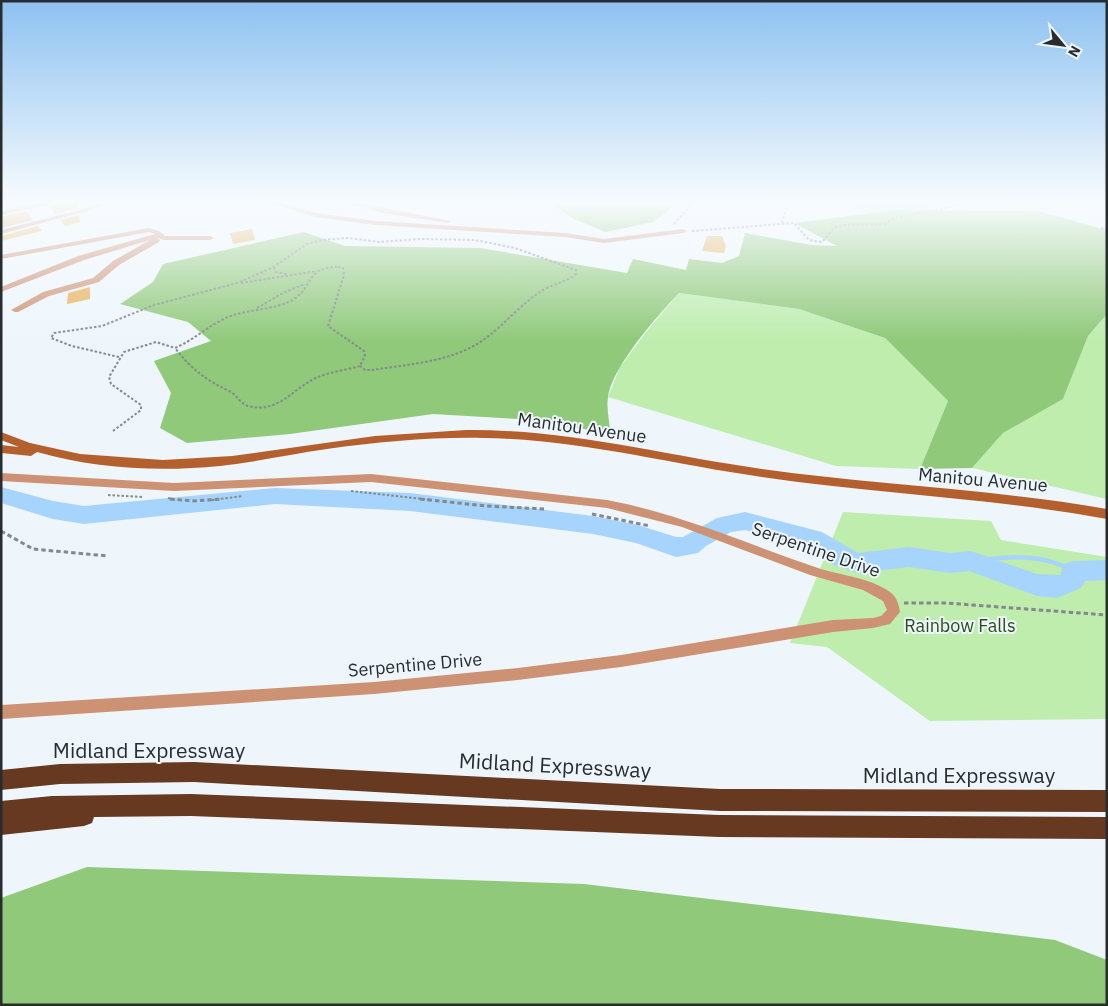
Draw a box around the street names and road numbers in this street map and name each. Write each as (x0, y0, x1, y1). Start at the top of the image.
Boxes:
street label: Manitou Avenue (516, 407, 648, 448)
street label: Manitou Avenue (917, 462, 1049, 497)
street label: Serpentine Drive (749, 517, 884, 582)
street label: Serpentine Drive (347, 647, 483, 682)
street label: Midland Expressway (53, 736, 246, 764)
street label: Midland Expressway (458, 746, 652, 784)
street label: Midland Expressway (863, 761, 1056, 789)

